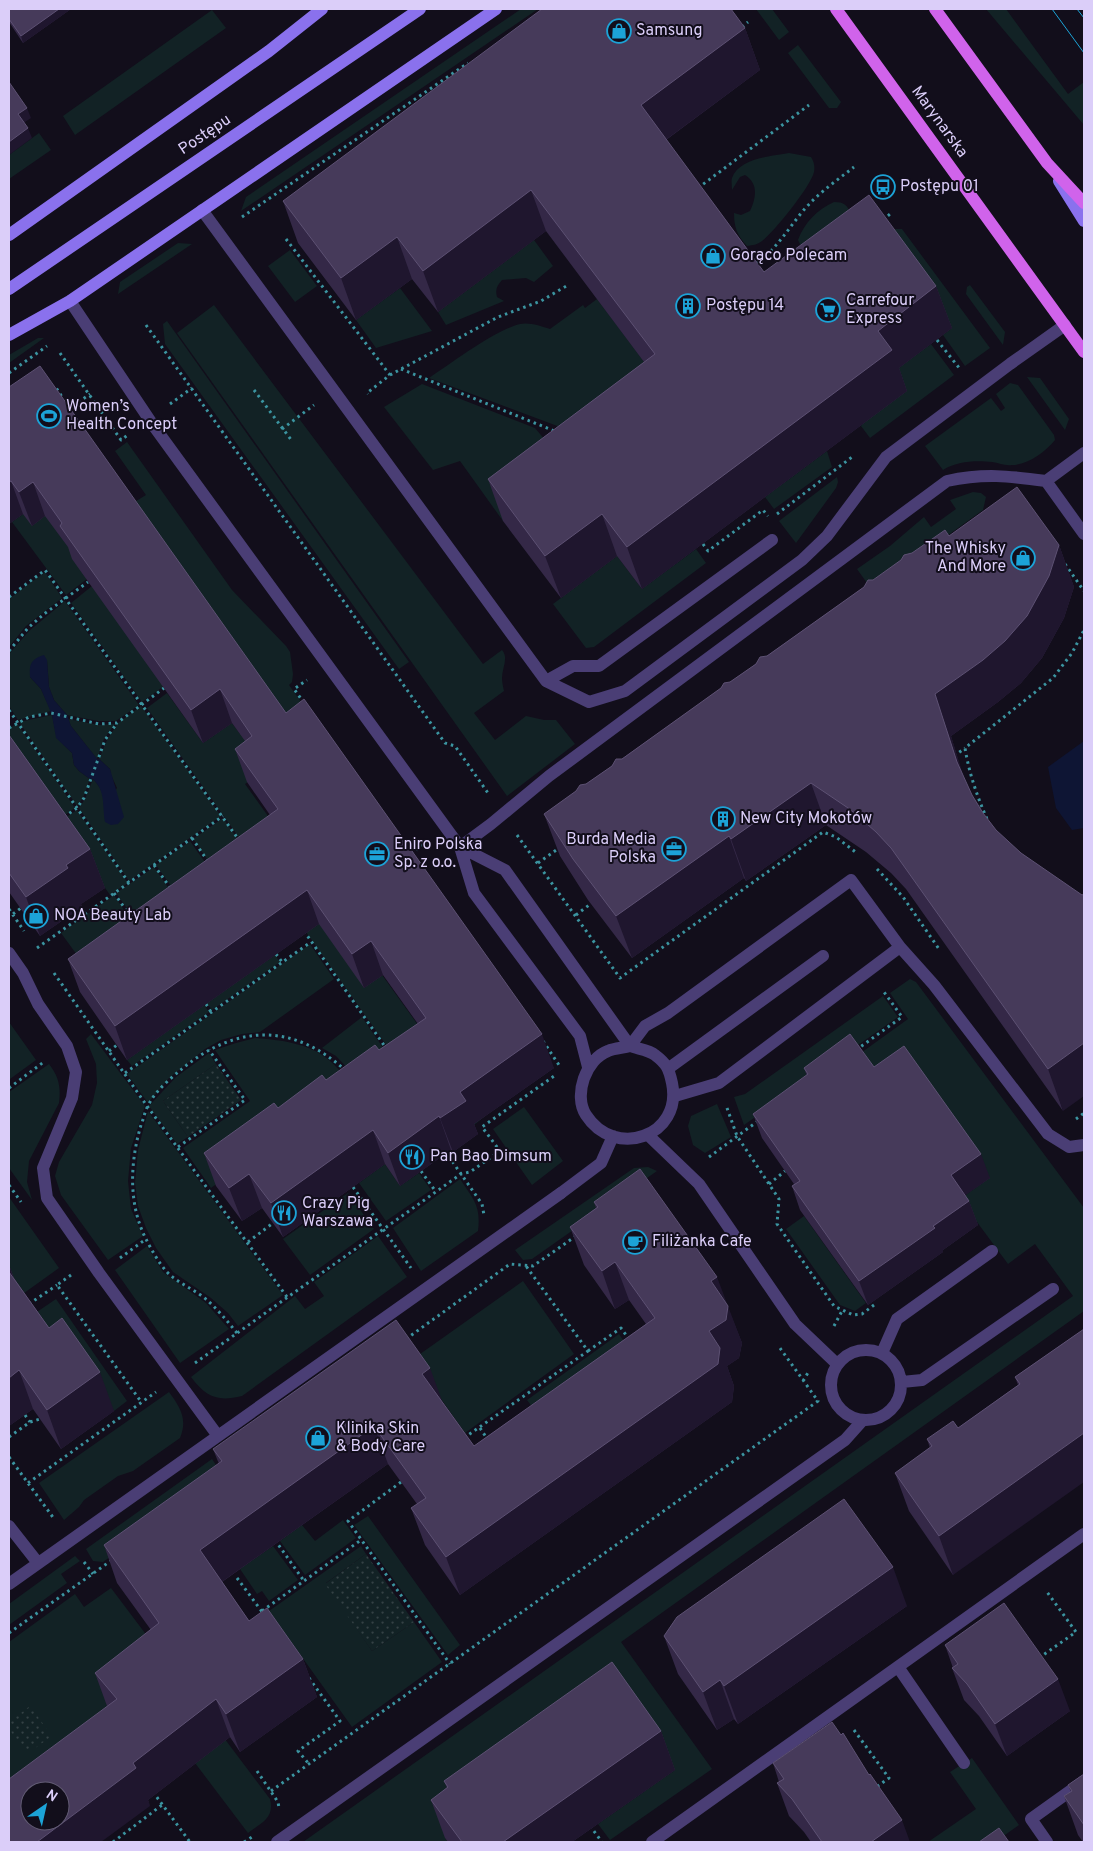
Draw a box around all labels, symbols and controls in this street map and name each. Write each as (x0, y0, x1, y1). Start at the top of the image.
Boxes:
shop icon: Samsung (606, 18, 632, 44)
place label: Samsung (636, 21, 702, 41)
street label: Marynarska (906, 82, 972, 162)
street label: Postępu (175, 110, 235, 160)
bus stop icon: Postępu 01 (870, 174, 896, 200)
place label: Postępu 01 (900, 177, 979, 197)
shop icon: Gorąco Polecam (700, 243, 726, 269)
place label: Gorąco Polecam (730, 246, 847, 266)
place label: Carrefour Express (846, 291, 914, 329)
building icon: Postępu 14 (675, 293, 701, 319)
place label: Postępu 14 (706, 296, 784, 316)
supermarket icon: Carrefour Express (815, 297, 841, 323)
place label: Women’s Health Concept (66, 397, 177, 435)
sports icon: Women’s Health Concept (36, 403, 62, 429)
place label: The Whisky And More (925, 539, 1006, 577)
shop icon: The Whisky And More (1010, 545, 1036, 571)
building icon: New City Mokotów (710, 806, 736, 832)
place label: New City Mokotów (740, 809, 872, 829)
place label: Burda Media Polska (566, 830, 656, 868)
place label: Eniro Polska Sp. z o.o. (394, 835, 482, 873)
office icon: Burda Media Polska (661, 836, 687, 862)
office icon: Eniro Polska Sp. z o.o. (364, 841, 390, 867)
shop icon: NOA Beauty Lab (23, 903, 49, 929)
place label: NOA Beauty Lab (54, 906, 171, 926)
restaurant icon: Pan Bao Dimsum (399, 1144, 425, 1170)
place label: Pan Bao Dimsum (430, 1147, 552, 1167)
place label: Crazy Pig Warszawa (302, 1194, 373, 1232)
restaurant icon: Crazy Pig Warszawa (271, 1200, 297, 1226)
cafe icon: Filiżanka Cafe (622, 1229, 648, 1255)
place label: Filiżanka Cafe (652, 1232, 752, 1252)
place label: Klinika Skin & Body Care (336, 1419, 425, 1457)
shop icon: Klinika Skin & Body Care (305, 1425, 331, 1451)
north arrow (20, 1781, 70, 1831)
text: N (43, 1787, 60, 1806)

